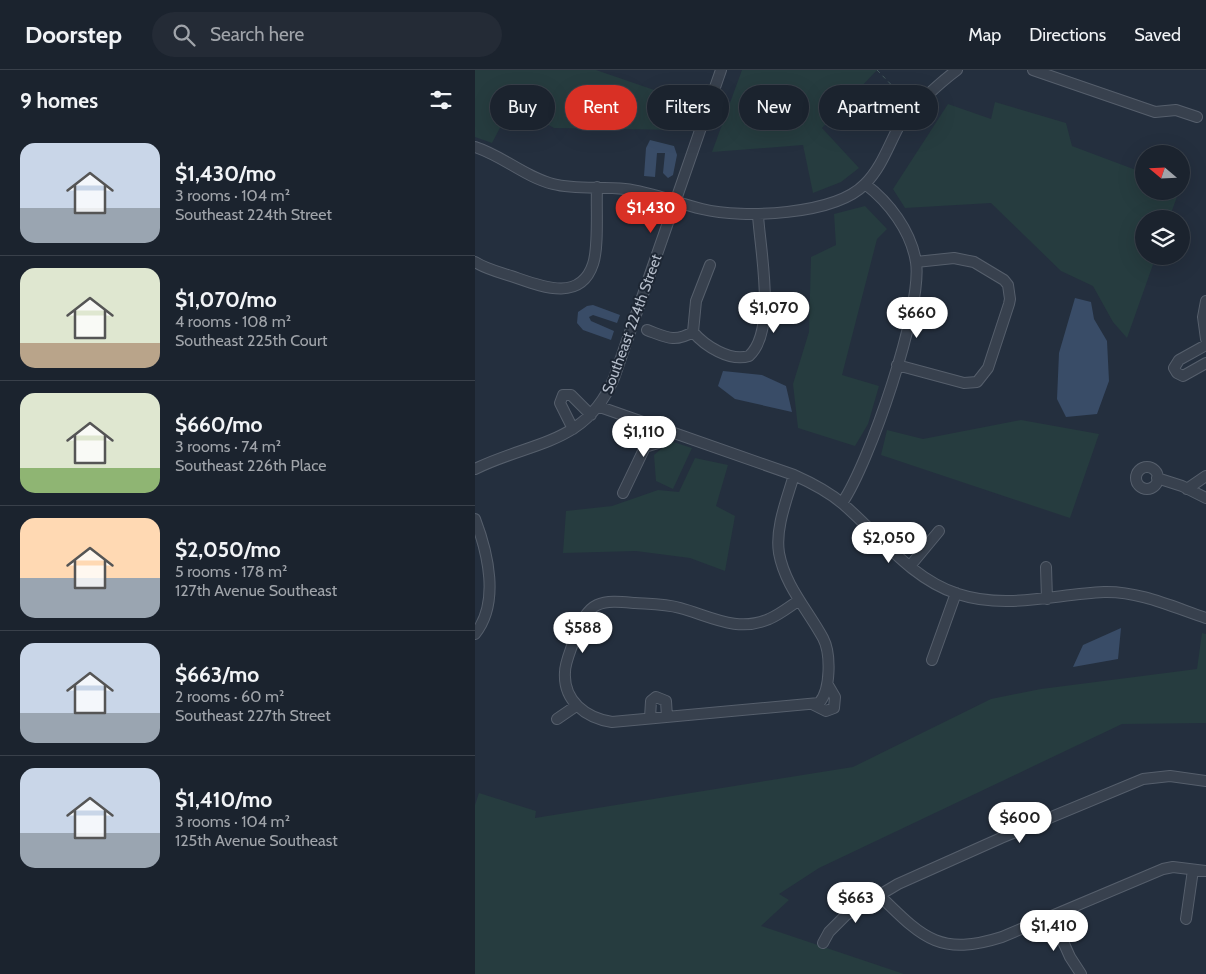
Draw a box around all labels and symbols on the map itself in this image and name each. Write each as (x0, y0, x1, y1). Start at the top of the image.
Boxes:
north arrow (1135, 145, 1190, 200)
pin: $1,430 (610, 191, 692, 234)
street label: Southeast 224th Street (598, 252, 666, 396)
pin: $1,070 (733, 292, 815, 334)
pin: $660 (887, 296, 947, 339)
pin: $1,110 (603, 416, 685, 458)
pin: $2,050 (848, 522, 930, 564)
pin: $588 (553, 612, 613, 654)
pin: $600 (990, 802, 1050, 844)
pin: $663 (826, 882, 886, 924)
pin: $1,410 (1013, 910, 1095, 952)

